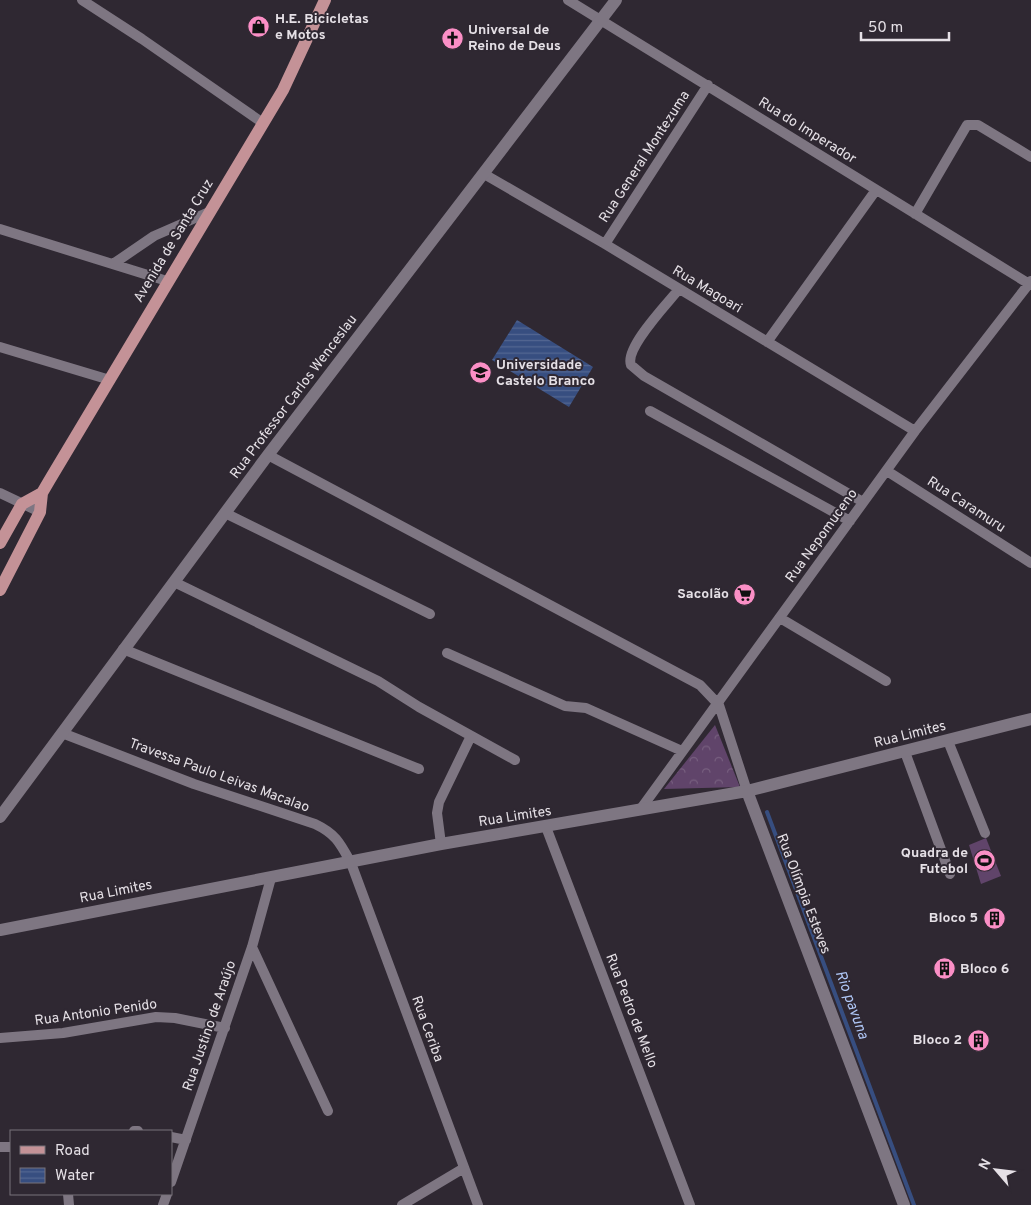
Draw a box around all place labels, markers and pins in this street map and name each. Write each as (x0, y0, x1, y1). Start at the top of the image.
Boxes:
place label: H.E. Bicicletas e Motos (275, 11, 369, 44)
shop icon: H.E. Bicicletas e Motos (247, 15, 271, 39)
place label: Universal de Reino de Deus (468, 22, 561, 55)
church icon: Universal de Reino de Deus (440, 26, 464, 50)
place label: Universidade Castelo Branco (496, 357, 595, 390)
school or university icon: Universidade Castelo Branco (468, 361, 492, 385)
supermarket icon: Sacolão (733, 582, 757, 606)
place label: Sacolão (677, 586, 729, 603)
place label: Quadra de Futebol (901, 845, 968, 878)
sports icon: Quadra de Futebol (972, 849, 996, 873)
building icon: Bloco 5 (982, 906, 1006, 930)
place label: Bloco 5 (929, 910, 978, 927)
building icon: Bloco 6 (932, 957, 956, 981)
place label: Bloco 6 (960, 961, 1009, 978)
building icon: Bloco 2 (966, 1028, 990, 1052)
place label: Bloco 2 (913, 1032, 962, 1049)

